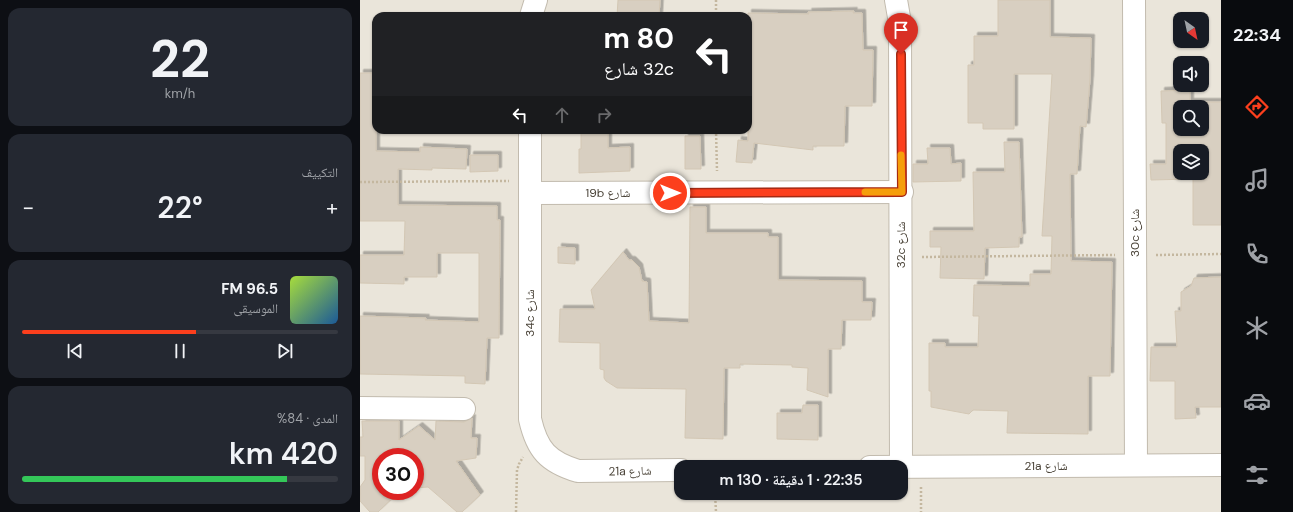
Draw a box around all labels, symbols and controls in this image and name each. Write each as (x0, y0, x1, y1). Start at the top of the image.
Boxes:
north arrow (1173, 12, 1209, 48)
map controls (1173, 12, 1209, 180)
pin (884, 13, 918, 54)
icon: arrive (890, 19, 912, 41)
text: 80 m (604, 20, 674, 57)
text: 22:34 (1233, 23, 1281, 47)
text: 22 (150, 25, 210, 93)
icon: left (688, 28, 740, 80)
button: sound (1173, 56, 1209, 92)
text: 32c شارع (604, 57, 674, 81)
text: km/h (165, 85, 195, 102)
icon: directions (1243, 93, 1271, 121)
button: search (1173, 100, 1209, 136)
icon: left (509, 104, 531, 126)
icon: ahead (551, 104, 573, 126)
icon: right (593, 104, 615, 126)
button: layers (1173, 144, 1209, 180)
text: التكييف (302, 164, 338, 181)
icon: music (1243, 166, 1271, 194)
position arrow (649, 172, 691, 214)
street label: 19b شارع (586, 185, 631, 201)
text: 22° (157, 188, 203, 227)
text: − (22, 193, 34, 222)
text: + (326, 193, 338, 222)
street label: 30c شارع (1127, 209, 1143, 257)
street label: 32c شارع (893, 222, 909, 268)
icon: phone (1243, 240, 1271, 268)
text: 96.5 FM (221, 279, 278, 299)
street label: 34c شارع (522, 289, 538, 337)
text: الموسيقى (234, 300, 278, 317)
icon: climate (1243, 314, 1271, 342)
icon: previous (64, 340, 86, 362)
icon: pause (169, 340, 191, 362)
icon: next (274, 340, 296, 362)
icon: car (1243, 387, 1271, 415)
text: المدى · 84% (277, 410, 338, 427)
text: 420 km (229, 434, 338, 473)
speed limit sign: 30 (372, 448, 424, 500)
street label: 21a شارع (1024, 458, 1068, 474)
icon: filters (1243, 461, 1271, 489)
street label: 21a شارع (608, 463, 652, 479)
text: 22:35 · 1 دقيقة · 130 m (719, 470, 863, 490)

